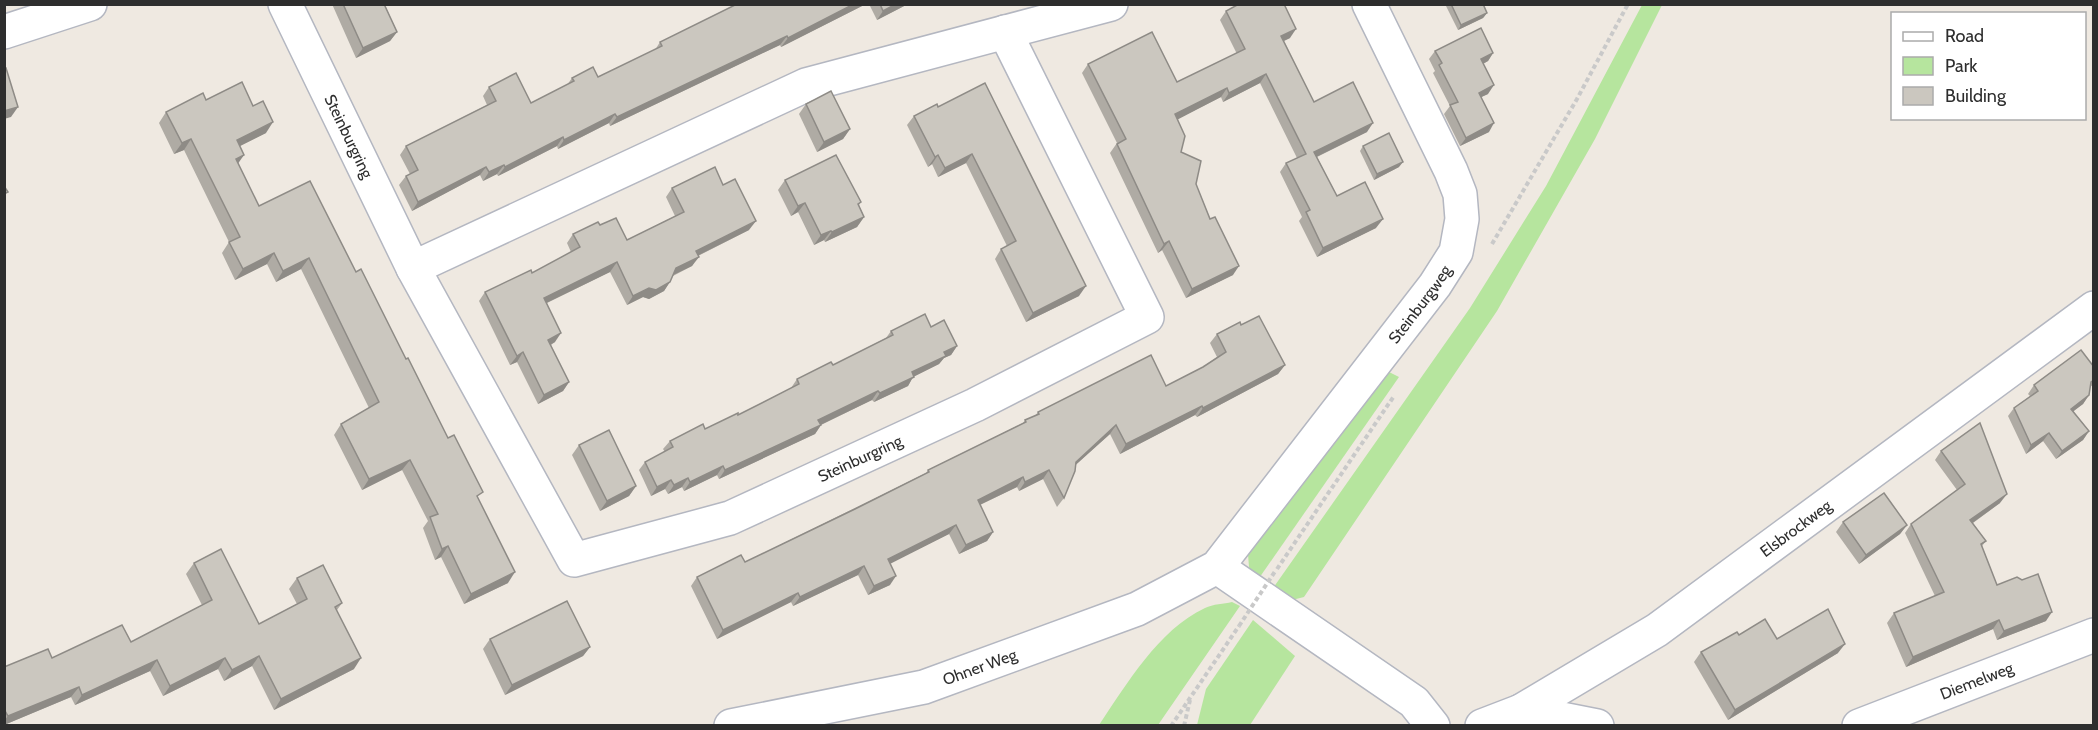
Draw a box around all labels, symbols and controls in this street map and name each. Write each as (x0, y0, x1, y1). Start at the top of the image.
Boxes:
legend (1891, 12, 2086, 120)
text: Road (1945, 25, 1984, 47)
text: Park (1945, 55, 1978, 77)
text: Building (1945, 85, 2007, 107)
street label: Steinburgring (321, 91, 378, 182)
street label: Steinburgweg (1384, 261, 1455, 347)
street label: Steinburgring (815, 430, 906, 486)
street label: Elsbrockweg (1756, 495, 1836, 561)
street label: Ohner Weg (940, 644, 1020, 689)
street label: Diemelweg (1937, 657, 2017, 703)

